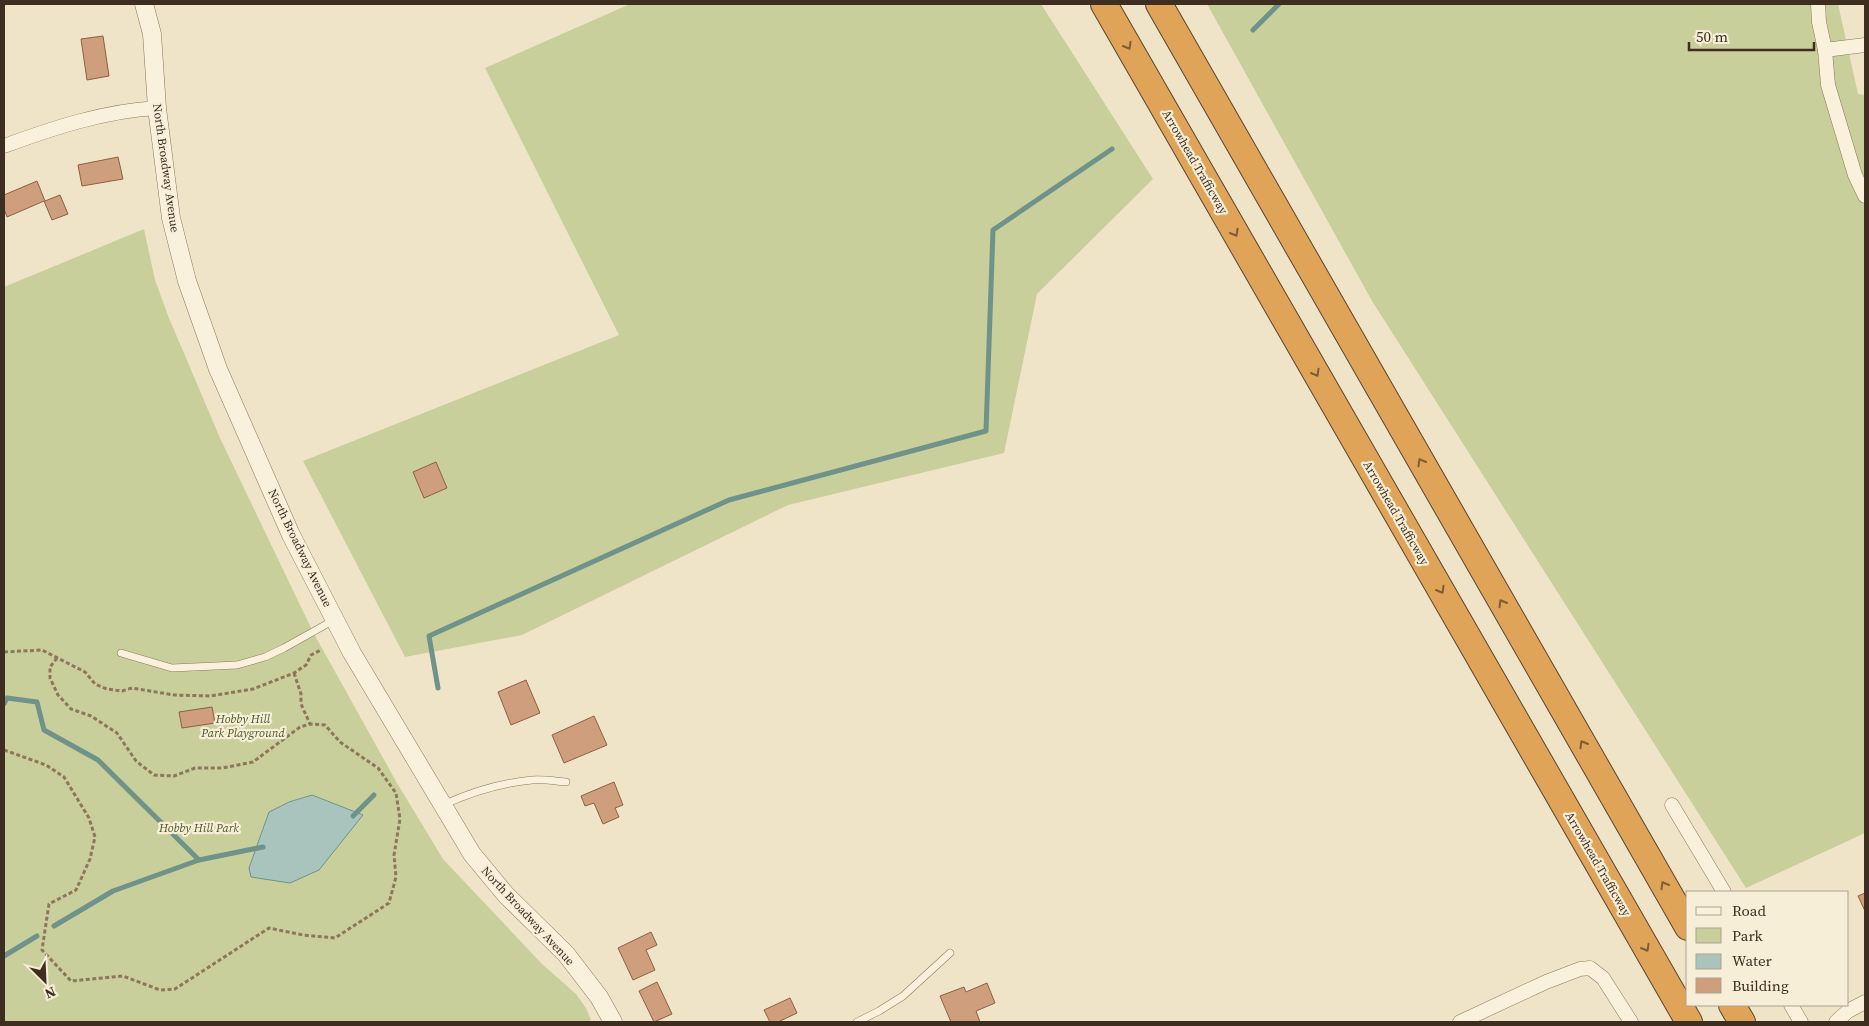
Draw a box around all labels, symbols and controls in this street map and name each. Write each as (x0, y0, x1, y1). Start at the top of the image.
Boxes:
scale bar (1689, 20, 1814, 52)
text: 50 m (1696, 26, 1728, 47)
one-way arrow (1122, 41, 1132, 50)
street label: North Broadway Avenue (149, 103, 183, 233)
street label: Arrowhead Trafficway (1159, 107, 1232, 218)
one-way arrow (1229, 227, 1239, 236)
one-way arrow (1310, 368, 1320, 377)
street label: Arrowhead Trafficway (1360, 458, 1433, 569)
one-way arrow (1418, 458, 1428, 467)
street label: North Broadway Avenue (264, 486, 336, 610)
one-way arrow (1434, 585, 1444, 594)
one-way arrow (1498, 599, 1508, 608)
park label: Hobby Hill Park Playground (200, 711, 286, 741)
one-way arrow (1579, 740, 1589, 749)
street label: Arrowhead Trafficway (1562, 809, 1635, 920)
park label: Hobby Hill Park (158, 820, 239, 836)
street label: North Broadway Avenue (478, 863, 578, 969)
one-way arrow (1660, 881, 1670, 890)
legend (1686, 891, 1849, 1006)
text: Road (1732, 900, 1766, 921)
text: Park (1732, 925, 1764, 946)
one-way arrow (1640, 943, 1650, 952)
text: Water (1732, 950, 1773, 971)
north arrow (20, 956, 70, 1006)
text: Building (1732, 975, 1789, 996)
text: N (42, 982, 59, 1004)

